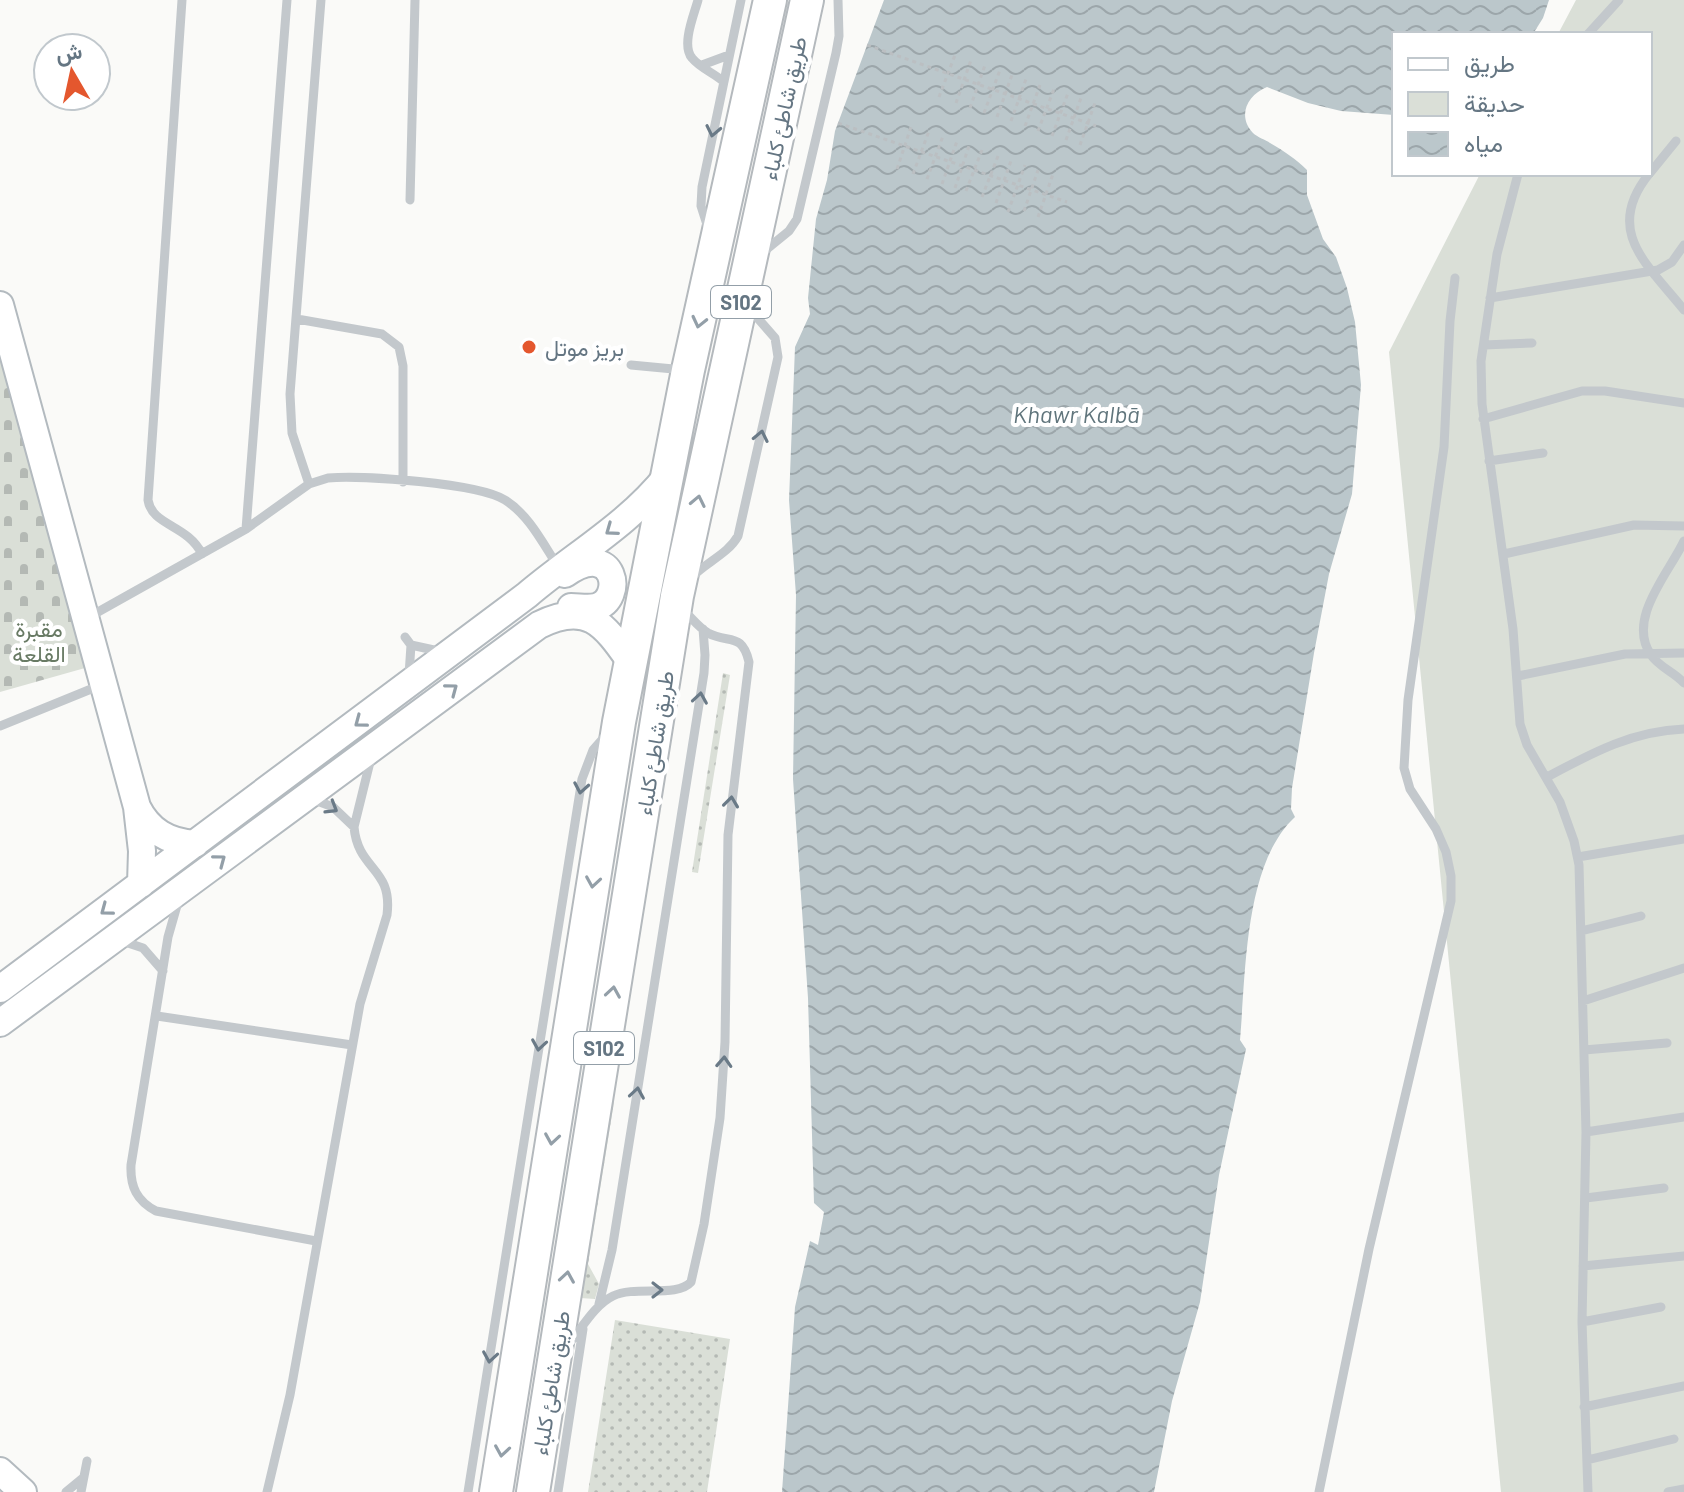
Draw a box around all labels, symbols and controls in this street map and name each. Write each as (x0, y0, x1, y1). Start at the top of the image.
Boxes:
north arrow (32, 32, 112, 112)
legend (1392, 32, 1652, 176)
street label: طريق شاطئ كلباء (755, 34, 813, 183)
text: ش (54, 36, 84, 68)
text: طريق (1464, 48, 1515, 79)
text: حديقة (1464, 88, 1525, 118)
one-way arrow (706, 124, 723, 138)
text: مياه (1464, 128, 1503, 158)
road number: S102 (711, 286, 771, 318)
one-way arrow (691, 315, 708, 328)
place label: بريز موتل (545, 334, 624, 362)
marker: بريز موتل (520, 338, 538, 356)
water label: Khawr Kalbā (1013, 399, 1139, 428)
one-way arrow (752, 429, 769, 443)
one-way arrow (689, 494, 706, 508)
one-way arrow (605, 521, 620, 535)
park label: مقبرة القلعة (12, 615, 66, 666)
street label: طريق شاطئ كلباء (630, 669, 680, 818)
one-way arrow (443, 684, 457, 698)
one-way arrow (691, 691, 708, 705)
one-way arrow (354, 712, 368, 726)
one-way arrow (573, 781, 590, 795)
one-way arrow (722, 795, 739, 809)
one-way arrow (323, 798, 338, 814)
one-way arrow (211, 856, 226, 870)
one-way arrow (585, 876, 602, 889)
one-way arrow (100, 900, 115, 915)
one-way arrow (604, 986, 621, 999)
road number: S102 (574, 1032, 634, 1064)
one-way arrow (532, 1038, 549, 1051)
one-way arrow (715, 1055, 732, 1068)
one-way arrow (628, 1086, 645, 1100)
one-way arrow (544, 1132, 561, 1146)
one-way arrow (558, 1270, 575, 1284)
one-way arrow (651, 1281, 664, 1298)
street label: طريق شاطئ كلباء (526, 1309, 576, 1458)
one-way arrow (482, 1350, 499, 1363)
one-way arrow (494, 1444, 511, 1458)

